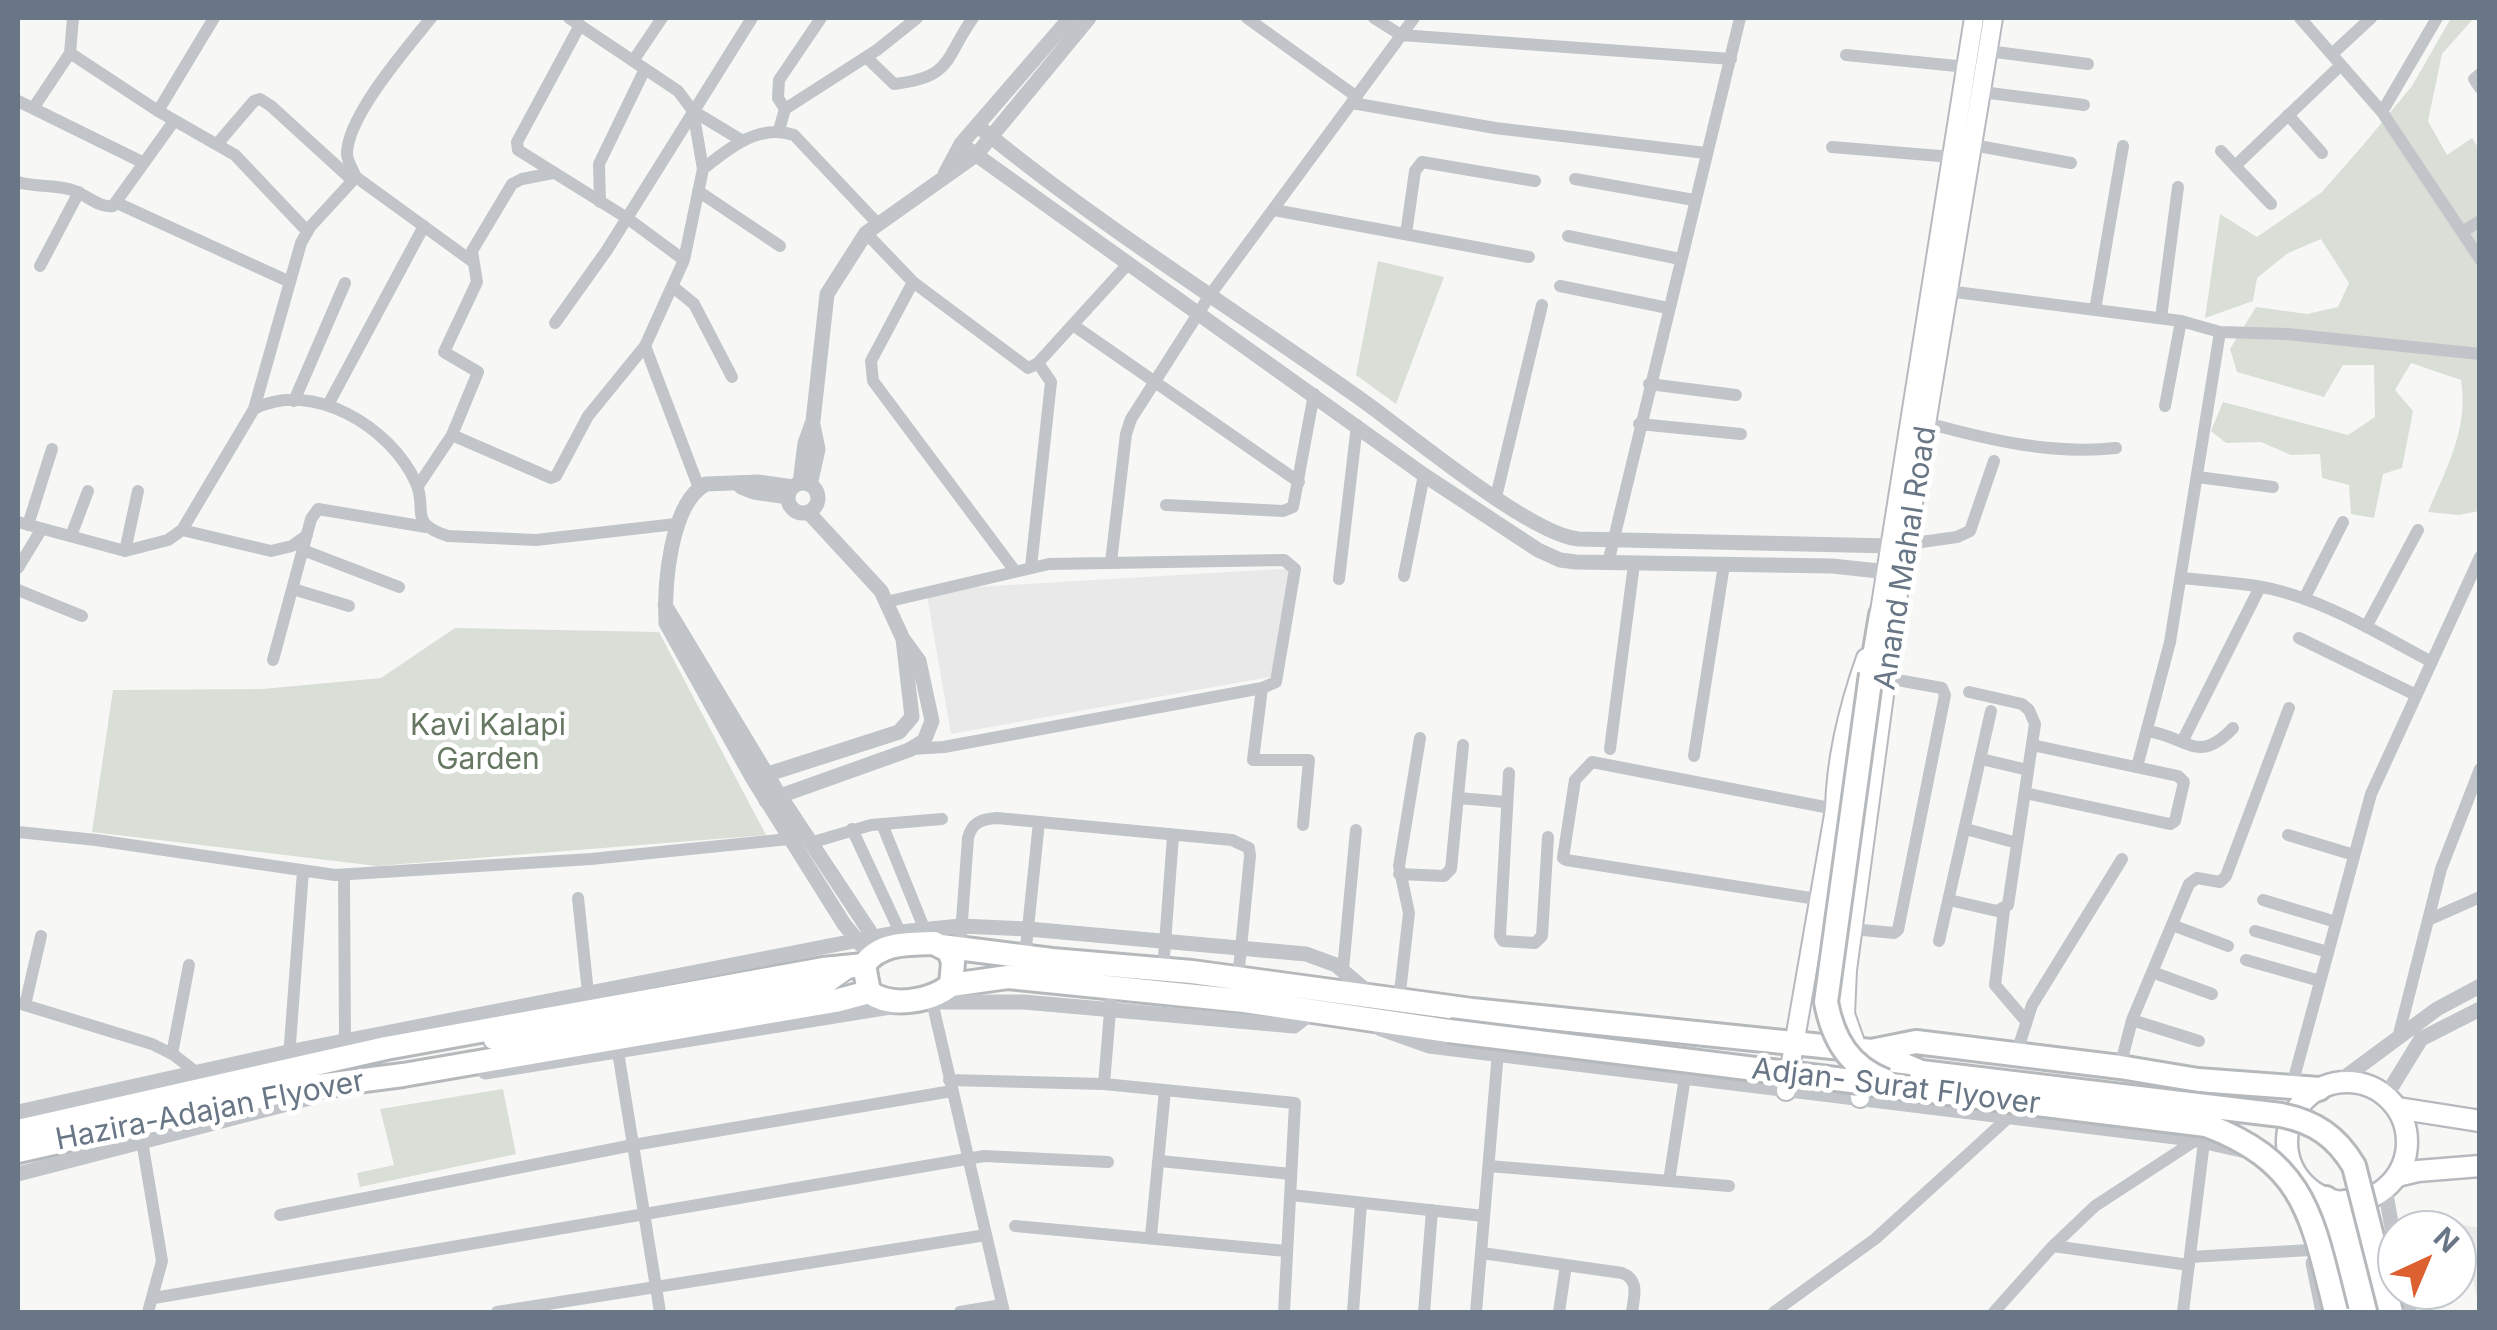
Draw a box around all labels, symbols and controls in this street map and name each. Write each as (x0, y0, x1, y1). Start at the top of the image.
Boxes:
street label: Anand Mahal Road (1867, 424, 1945, 692)
park label: Kavi Kalapi Garden (410, 708, 566, 778)
street label: Adjan- Surat Flyover (1750, 1051, 2042, 1123)
street label: Hazira-Adajan Flyover (52, 1063, 368, 1159)
north arrow (2377, 1210, 2477, 1310)
text: N (2427, 1220, 2466, 1260)

